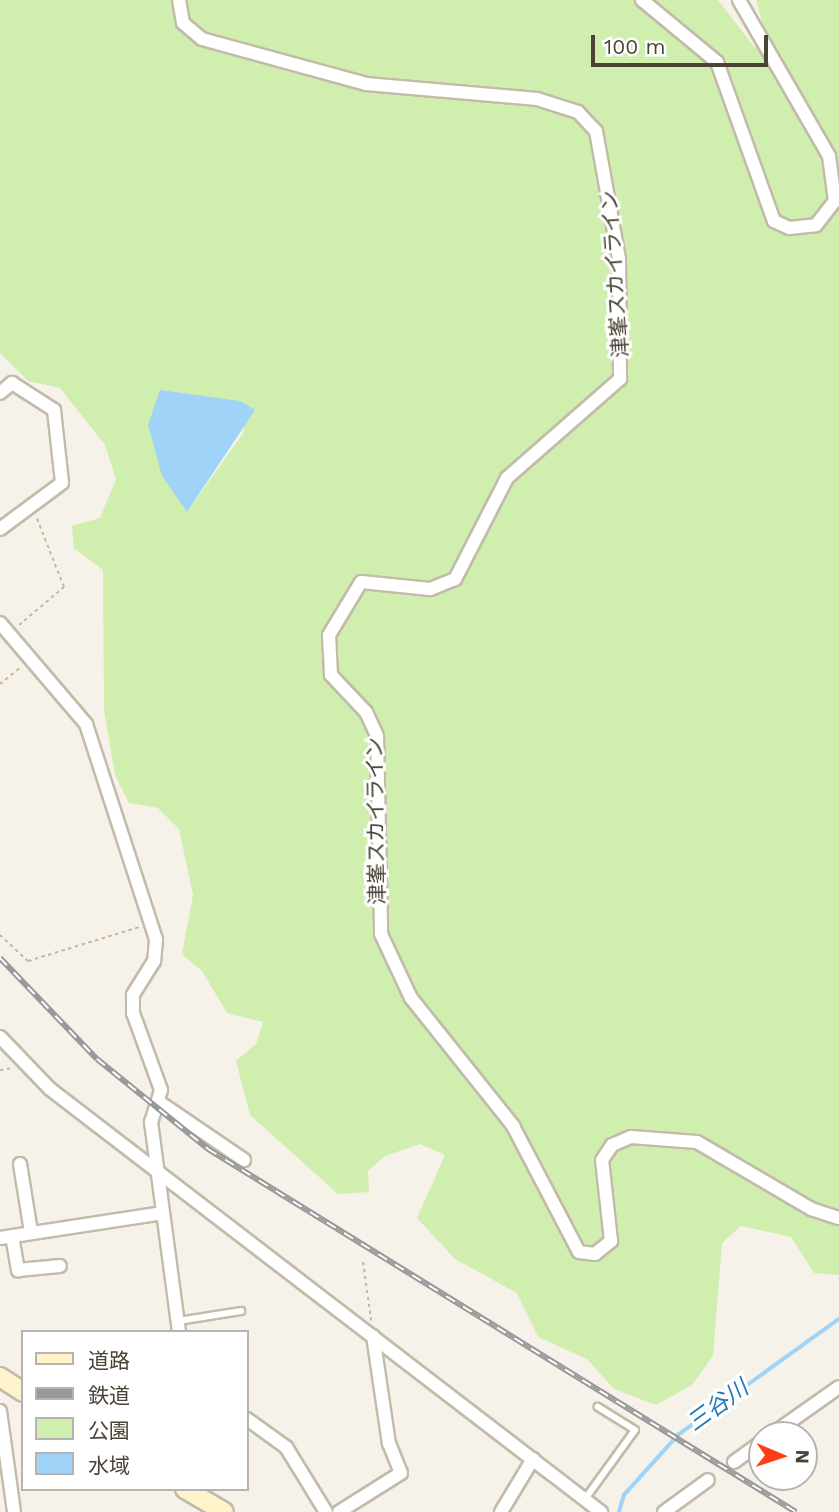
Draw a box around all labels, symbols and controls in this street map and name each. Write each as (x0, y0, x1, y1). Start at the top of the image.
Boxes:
scale bar (594, 21, 771, 65)
text: 100 m (604, 34, 666, 59)
street label: 津峯スカイライン (597, 189, 633, 359)
street label: 津峯スカイライン (362, 737, 390, 905)
legend (21, 1330, 248, 1491)
text: 道路 (88, 1348, 130, 1373)
water label: 三谷川 (682, 1375, 754, 1437)
text: 鉄道 (88, 1383, 130, 1408)
text: 公園 (88, 1418, 130, 1443)
north arrow (748, 1421, 818, 1491)
text: N (791, 1449, 814, 1464)
text: 水域 (88, 1453, 130, 1478)

